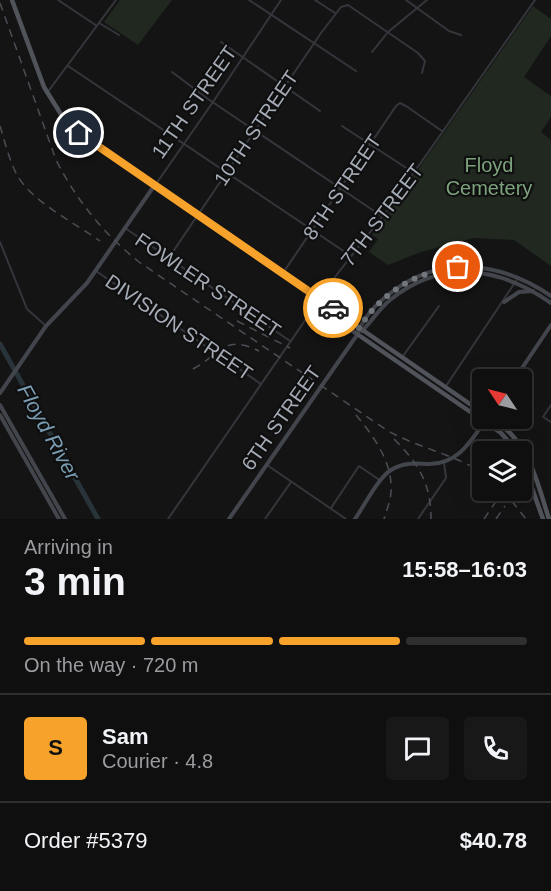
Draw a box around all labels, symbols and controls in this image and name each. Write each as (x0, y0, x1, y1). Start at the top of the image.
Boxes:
street label: 11TH STREET (147, 42, 241, 162)
street label: 10TH STREET (210, 67, 302, 189)
pin (53, 107, 104, 158)
icon: home (62, 116, 95, 149)
street label: 8TH STREET (299, 130, 385, 244)
park label: Floyd Cemetery (446, 154, 532, 199)
street label: 7TH STREET (336, 160, 428, 270)
street label: FOWLER STREET (131, 228, 285, 342)
pin (432, 241, 483, 292)
icon: bag (441, 250, 474, 283)
street label: DIVISION STREET (101, 270, 257, 384)
courier (303, 278, 363, 338)
icon: car (317, 292, 350, 325)
street label: 6TH STREET (237, 362, 325, 474)
north arrow (472, 369, 532, 429)
map controls (472, 369, 532, 501)
water label: Floyd River (13, 380, 85, 485)
button: layers (472, 441, 532, 501)
text: Arriving in (24, 536, 113, 558)
text: 15:58–16:03 (402, 557, 527, 582)
text: 3 min (24, 560, 126, 603)
text: On the way · 720 m (24, 654, 199, 676)
button: chat (386, 717, 449, 780)
button: phone (464, 717, 527, 780)
text: Sam (102, 724, 148, 749)
text: S (48, 735, 63, 760)
text: Courier · 4.8 (102, 750, 213, 772)
text: Order #5379 (24, 828, 148, 853)
text: $40.78 (460, 828, 527, 853)

